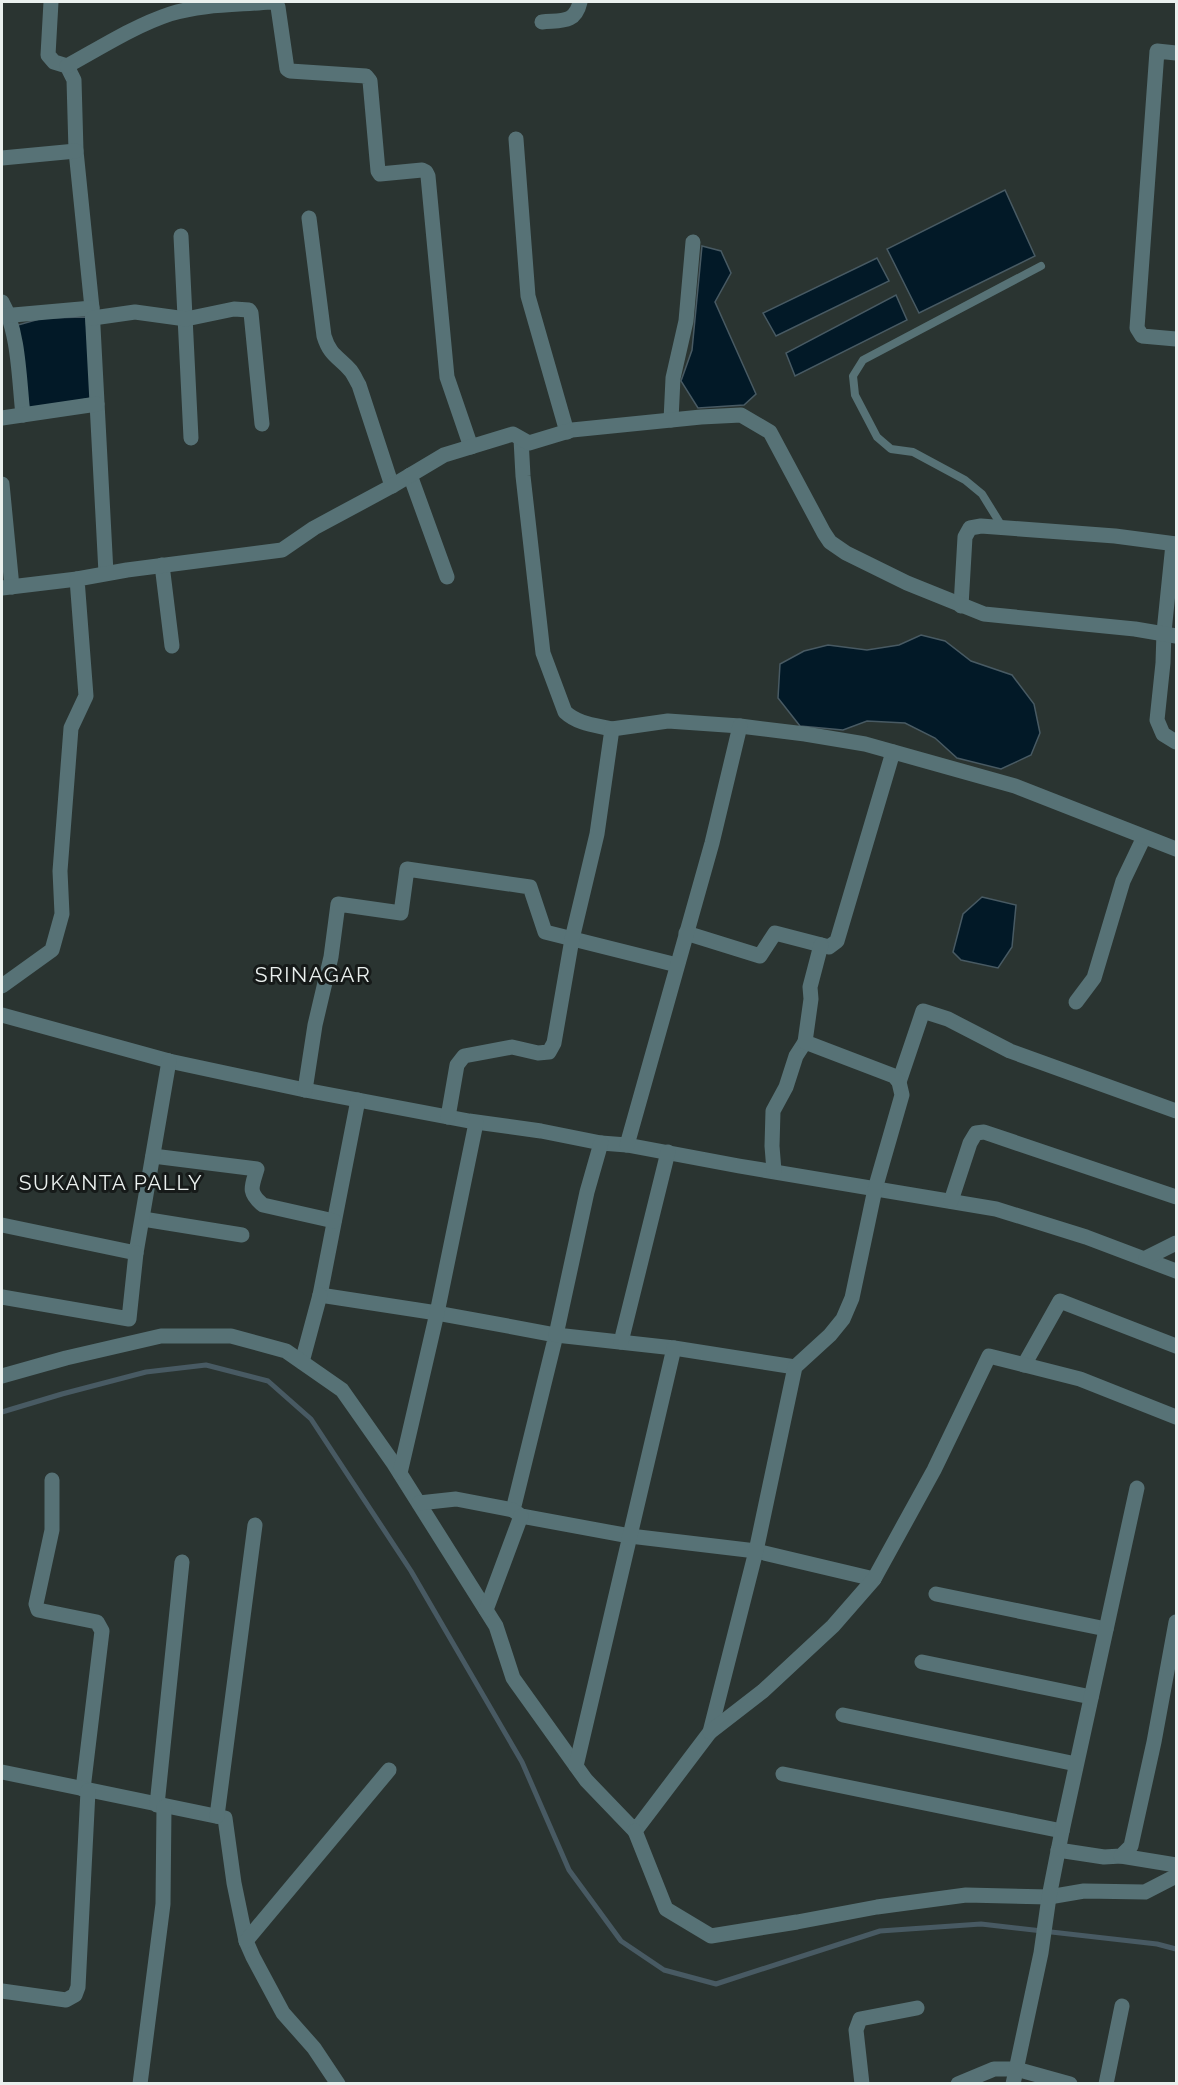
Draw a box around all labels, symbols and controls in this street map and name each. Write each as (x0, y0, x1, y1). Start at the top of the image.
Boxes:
district label: SRINAGAR (255, 962, 371, 987)
district label: SUKANTA PALLY (19, 1170, 203, 1195)

